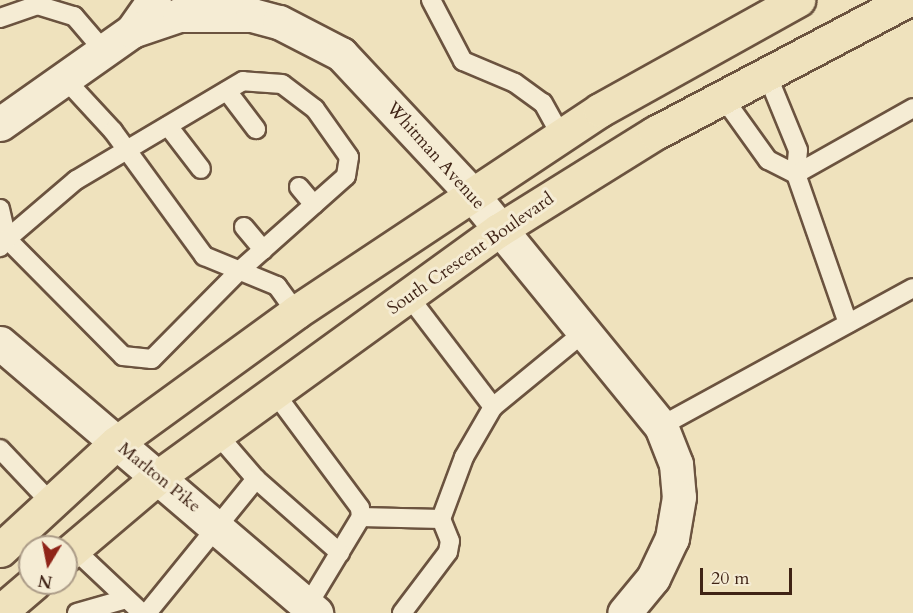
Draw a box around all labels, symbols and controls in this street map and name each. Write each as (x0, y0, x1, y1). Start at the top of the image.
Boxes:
street label: Whitman Avenue (381, 98, 489, 214)
street label: South Crescent Boulevard (384, 188, 558, 320)
street label: Marlton Pike (113, 438, 205, 518)
north arrow (18, 535, 78, 595)
scale bar (703, 556, 794, 594)
text: 20 m (711, 566, 750, 591)
text: N (36, 569, 54, 593)

